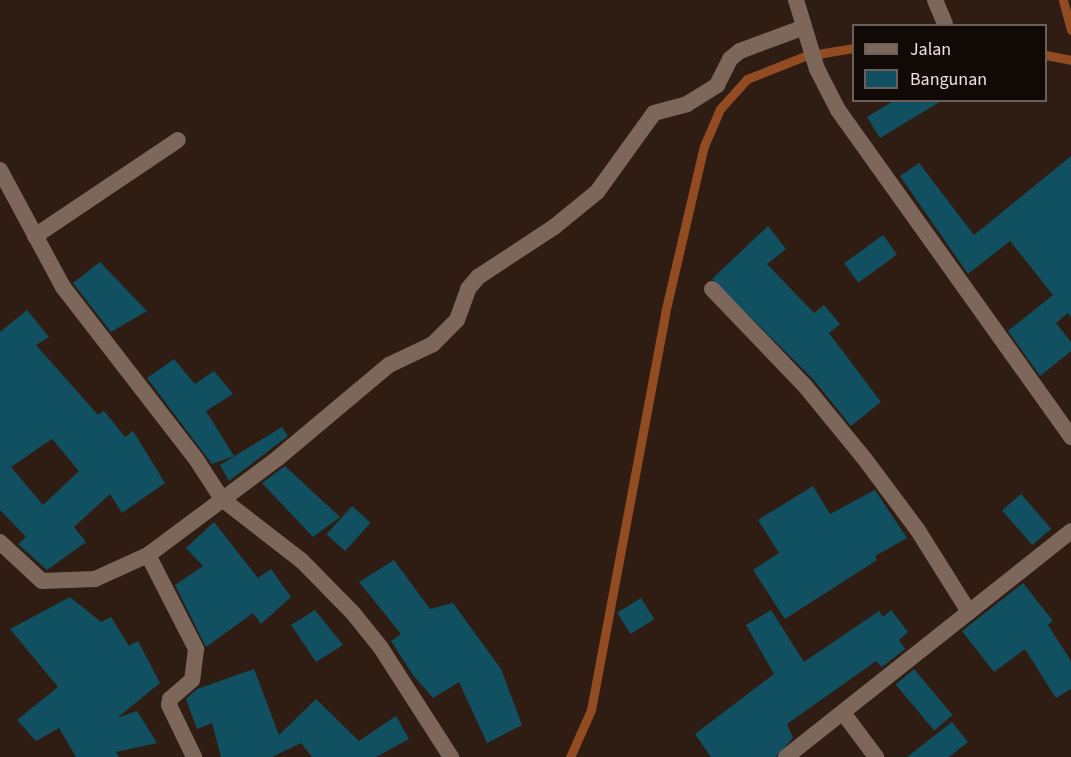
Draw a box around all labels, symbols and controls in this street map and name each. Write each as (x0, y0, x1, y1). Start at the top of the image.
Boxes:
legend (852, 24, 1047, 102)
text: Jalan (910, 37, 951, 62)
text: Bangunan (910, 67, 987, 92)

